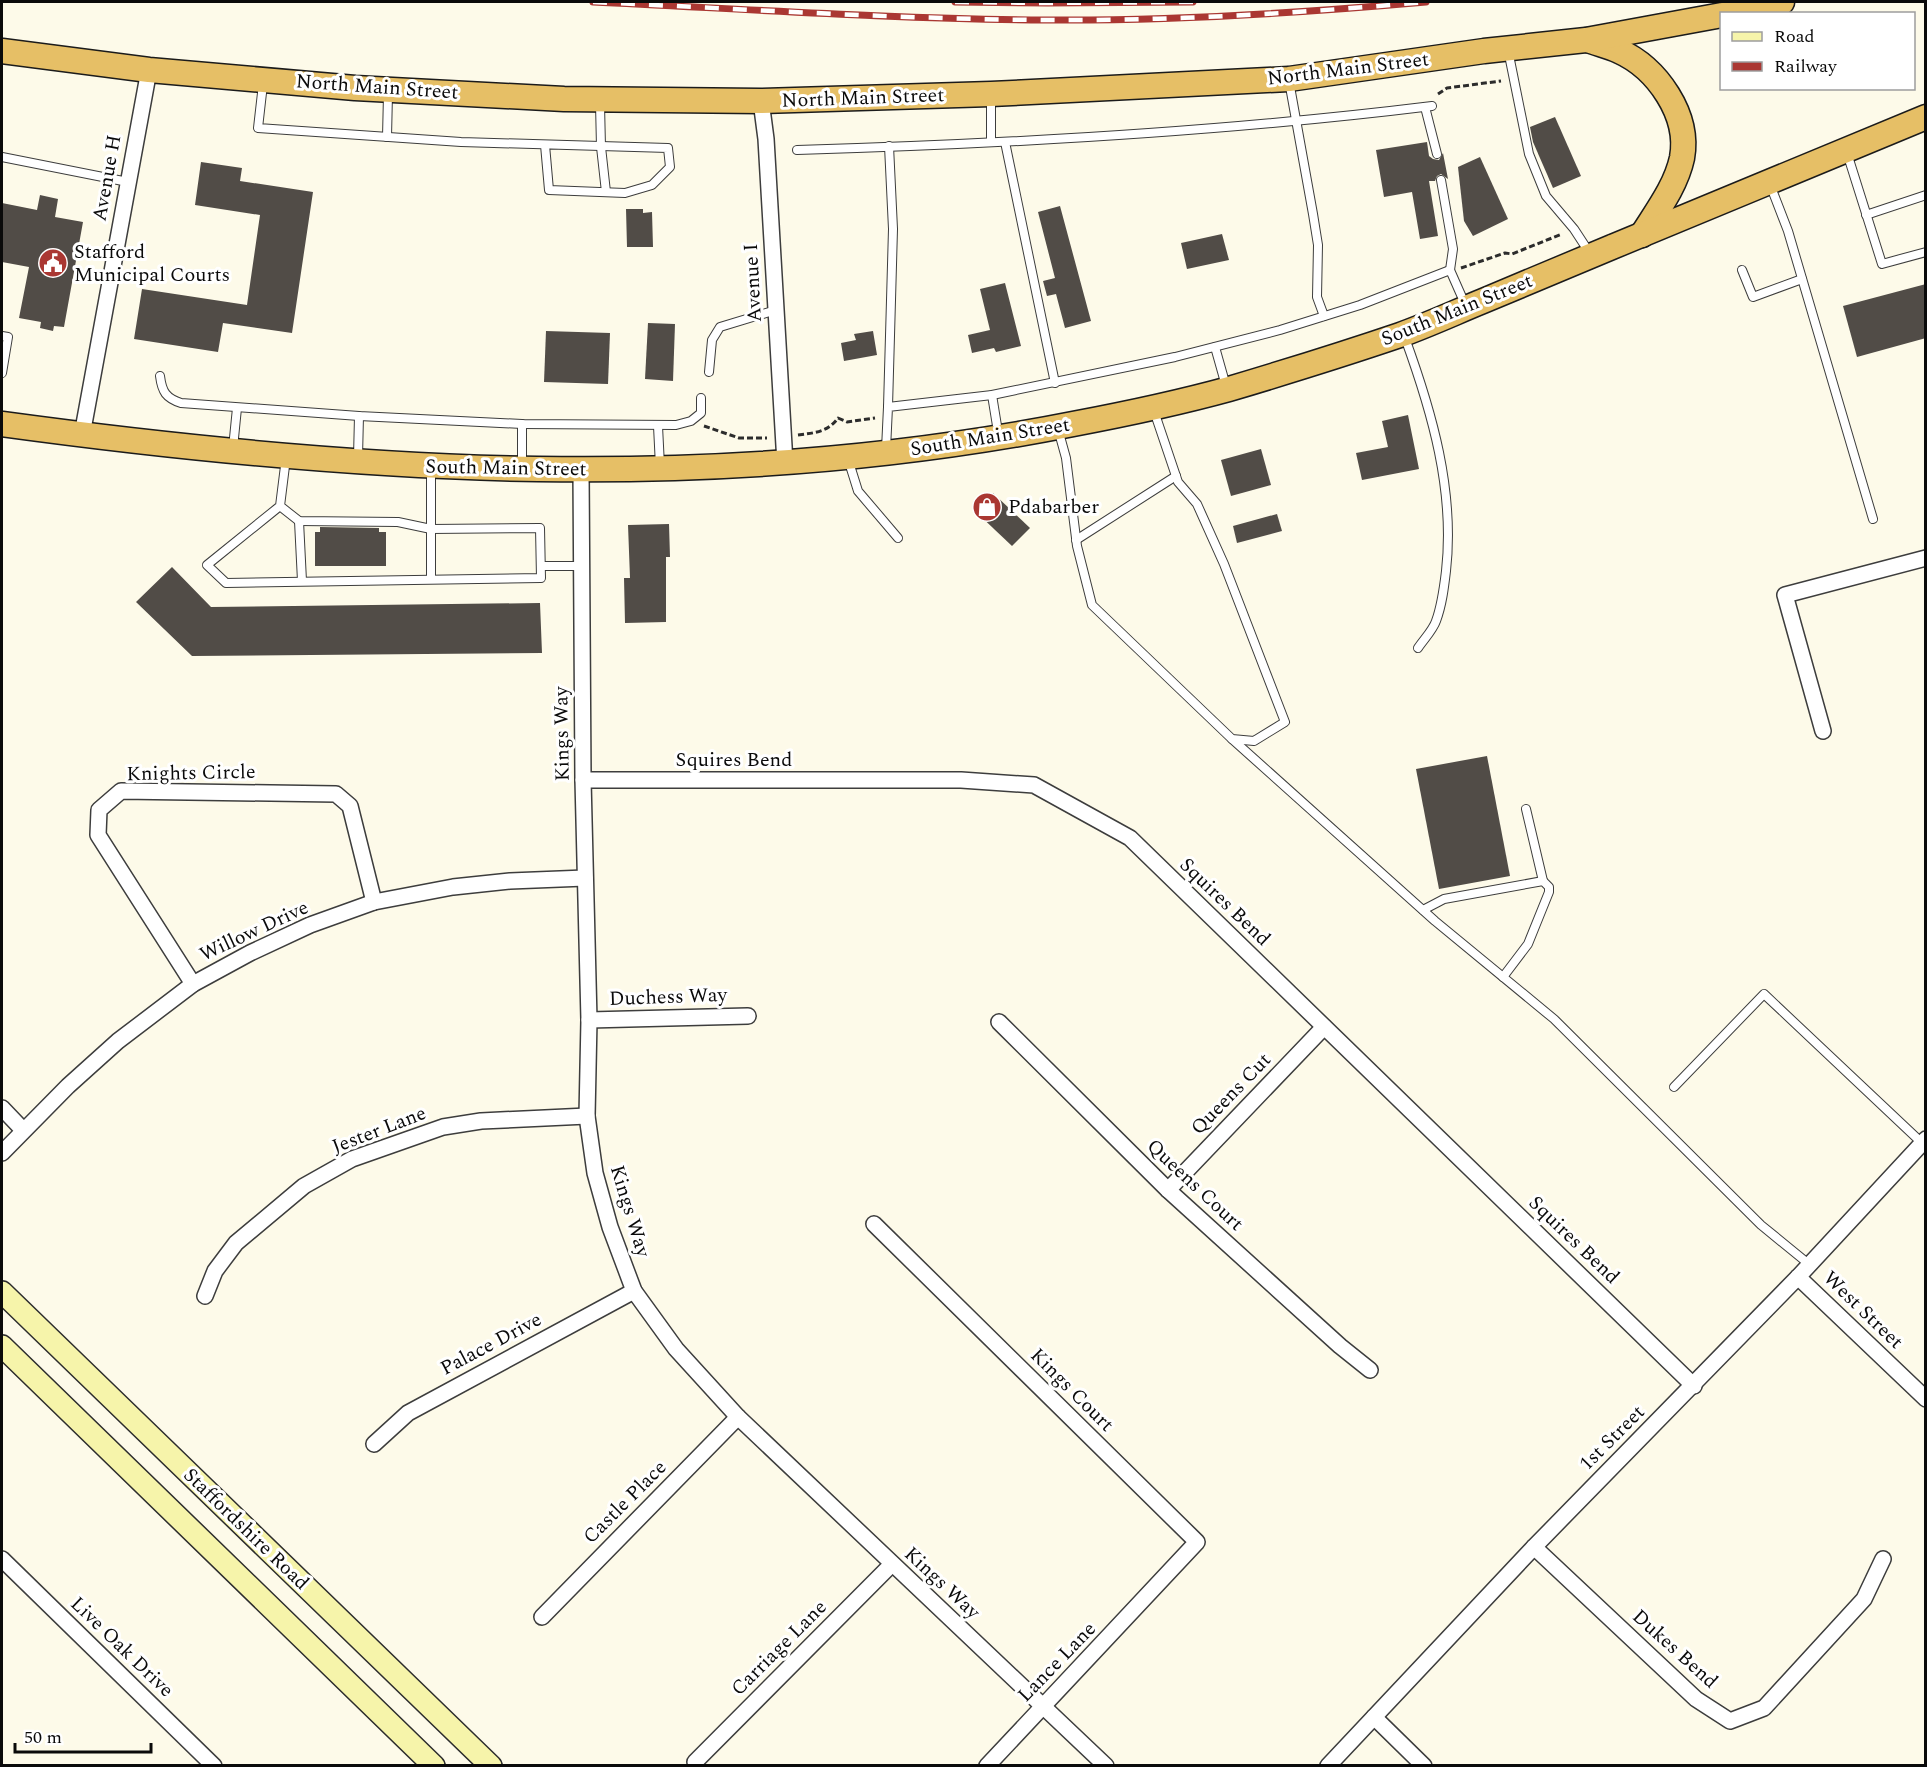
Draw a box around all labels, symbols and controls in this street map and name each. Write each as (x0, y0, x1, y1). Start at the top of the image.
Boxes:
legend (1720, 12, 1915, 90)
text: Road (1774, 23, 1815, 50)
street label: North Main Street (1265, 44, 1431, 94)
text: Railway (1774, 53, 1838, 80)
street label: North Main Street (295, 66, 459, 108)
street label: North Main Street (781, 80, 945, 116)
street label: Avenue H (85, 132, 129, 224)
place label: Stafford Municipal Courts (74, 237, 230, 290)
street label: Avenue I (736, 243, 770, 323)
public building icon: Stafford Municipal Courts (37, 247, 69, 279)
street label: South Main Street (1377, 266, 1537, 354)
street label: South Main Street (908, 410, 1072, 464)
street label: South Main Street (425, 452, 587, 484)
shop icon: Pdabarber (971, 491, 1003, 523)
place label: Pdabarber (1008, 492, 1099, 522)
street label: Kings Way (546, 685, 578, 782)
street label: Squires Bend (676, 745, 792, 775)
street label: Knights Circle (126, 757, 256, 789)
street label: Squires Bend (1173, 851, 1277, 953)
street label: Willow Drive (195, 893, 313, 969)
street label: Duchess Way (608, 980, 729, 1014)
street label: Queens Cut (1184, 1046, 1278, 1142)
street label: Jester Lane (327, 1098, 431, 1162)
street label: Queens Court (1140, 1132, 1250, 1238)
street label: Kings Way (602, 1161, 659, 1262)
street label: Squires Bend (1522, 1189, 1626, 1291)
street label: West Street (1816, 1264, 1910, 1356)
street label: Palace Drive (435, 1305, 547, 1383)
street label: Kings Court (1023, 1341, 1121, 1439)
street label: 1st Street (1572, 1398, 1652, 1478)
street label: Castle Place (576, 1453, 674, 1551)
street label: Staffordshire Road (176, 1461, 316, 1597)
street label: Kings Way (897, 1540, 988, 1627)
street label: Live Oak Drive (63, 1590, 181, 1704)
street label: Carriage Lane (724, 1593, 834, 1703)
street label: Dukes Bend (1625, 1602, 1725, 1696)
street label: Lance Lane (1011, 1615, 1103, 1709)
scale bar (15, 1716, 152, 1754)
text: 50 m (24, 1724, 62, 1751)

